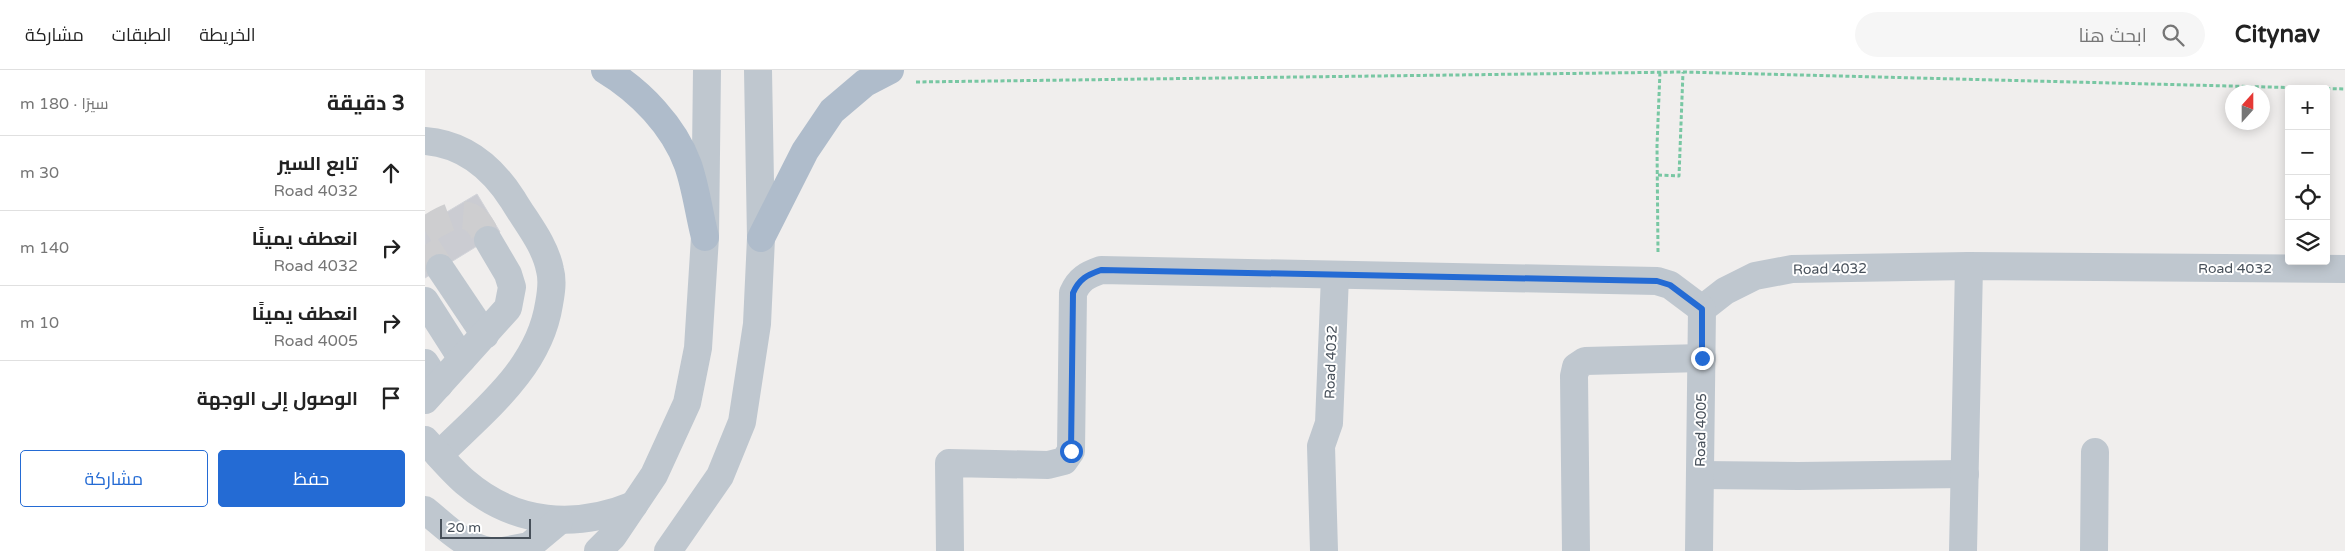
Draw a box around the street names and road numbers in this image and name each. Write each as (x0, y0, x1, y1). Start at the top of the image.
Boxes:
street label: Road 4032 (1793, 260, 1867, 278)
street label: Road 4032 (2198, 260, 2272, 277)
street label: Road 4032 (1321, 325, 1341, 399)
street label: Road 4005 (1692, 393, 1710, 467)

